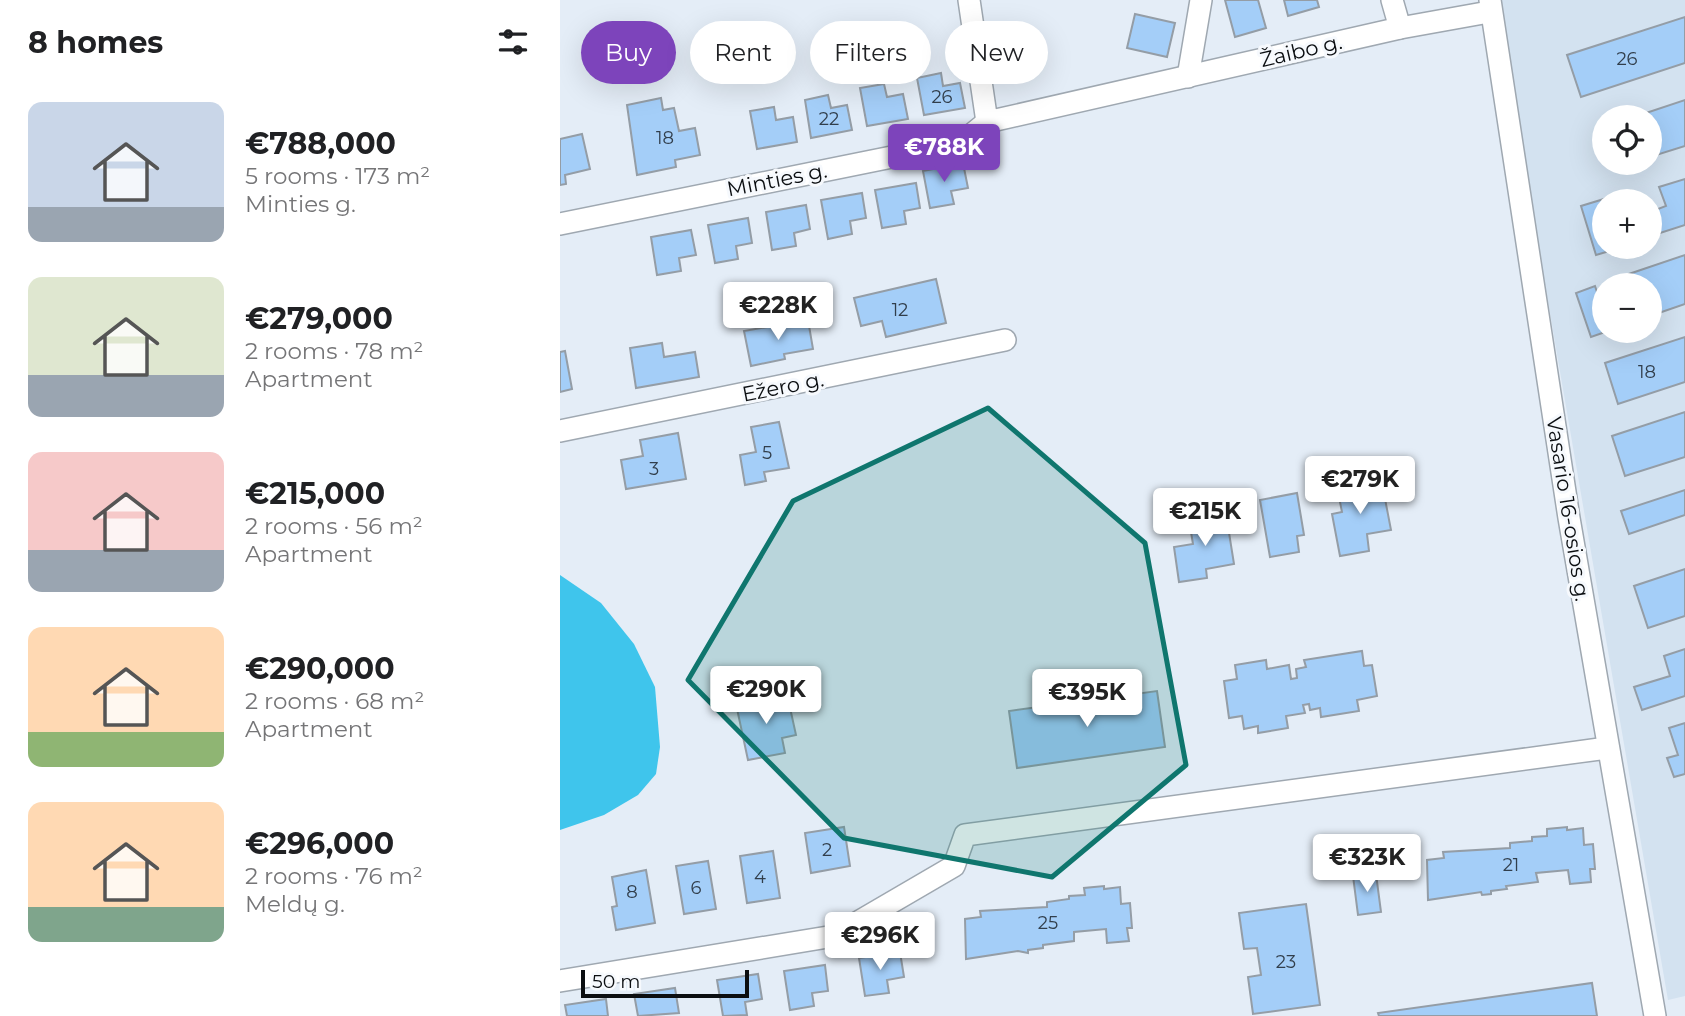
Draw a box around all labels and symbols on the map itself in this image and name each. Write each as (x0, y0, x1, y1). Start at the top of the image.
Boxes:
street label: Žaibo g. (1257, 29, 1344, 72)
house number: 26 (1616, 48, 1638, 70)
house number: 26 (931, 86, 953, 108)
house number: 22 (819, 108, 839, 130)
pin: €788K (895, 124, 993, 184)
house number: 18 (656, 127, 674, 149)
street label: Minties g. (725, 158, 829, 201)
pin: €228K (729, 282, 827, 342)
house number: 12 (892, 299, 908, 321)
house number: 18 (1638, 361, 1656, 383)
street label: Ežero g. (740, 366, 826, 407)
street label: Vasario 16-osios g. (1542, 415, 1595, 603)
house number: 5 (762, 442, 772, 464)
pin: €279K (1311, 456, 1409, 516)
house number: 3 (649, 458, 659, 480)
pin: €215K (1156, 489, 1254, 548)
pin: €290K (717, 666, 815, 726)
pin: €395K (1038, 670, 1136, 729)
pin: €323K (1318, 834, 1416, 894)
house number: 2 (822, 839, 832, 861)
house number: 21 (1503, 854, 1519, 876)
house number: 4 (754, 866, 766, 888)
house number: 6 (691, 877, 702, 899)
house number: 8 (626, 881, 638, 903)
pin: €296K (831, 912, 929, 972)
house number: 25 (1038, 912, 1058, 934)
house number: 23 (1276, 951, 1296, 973)
scale bar (581, 967, 749, 999)

